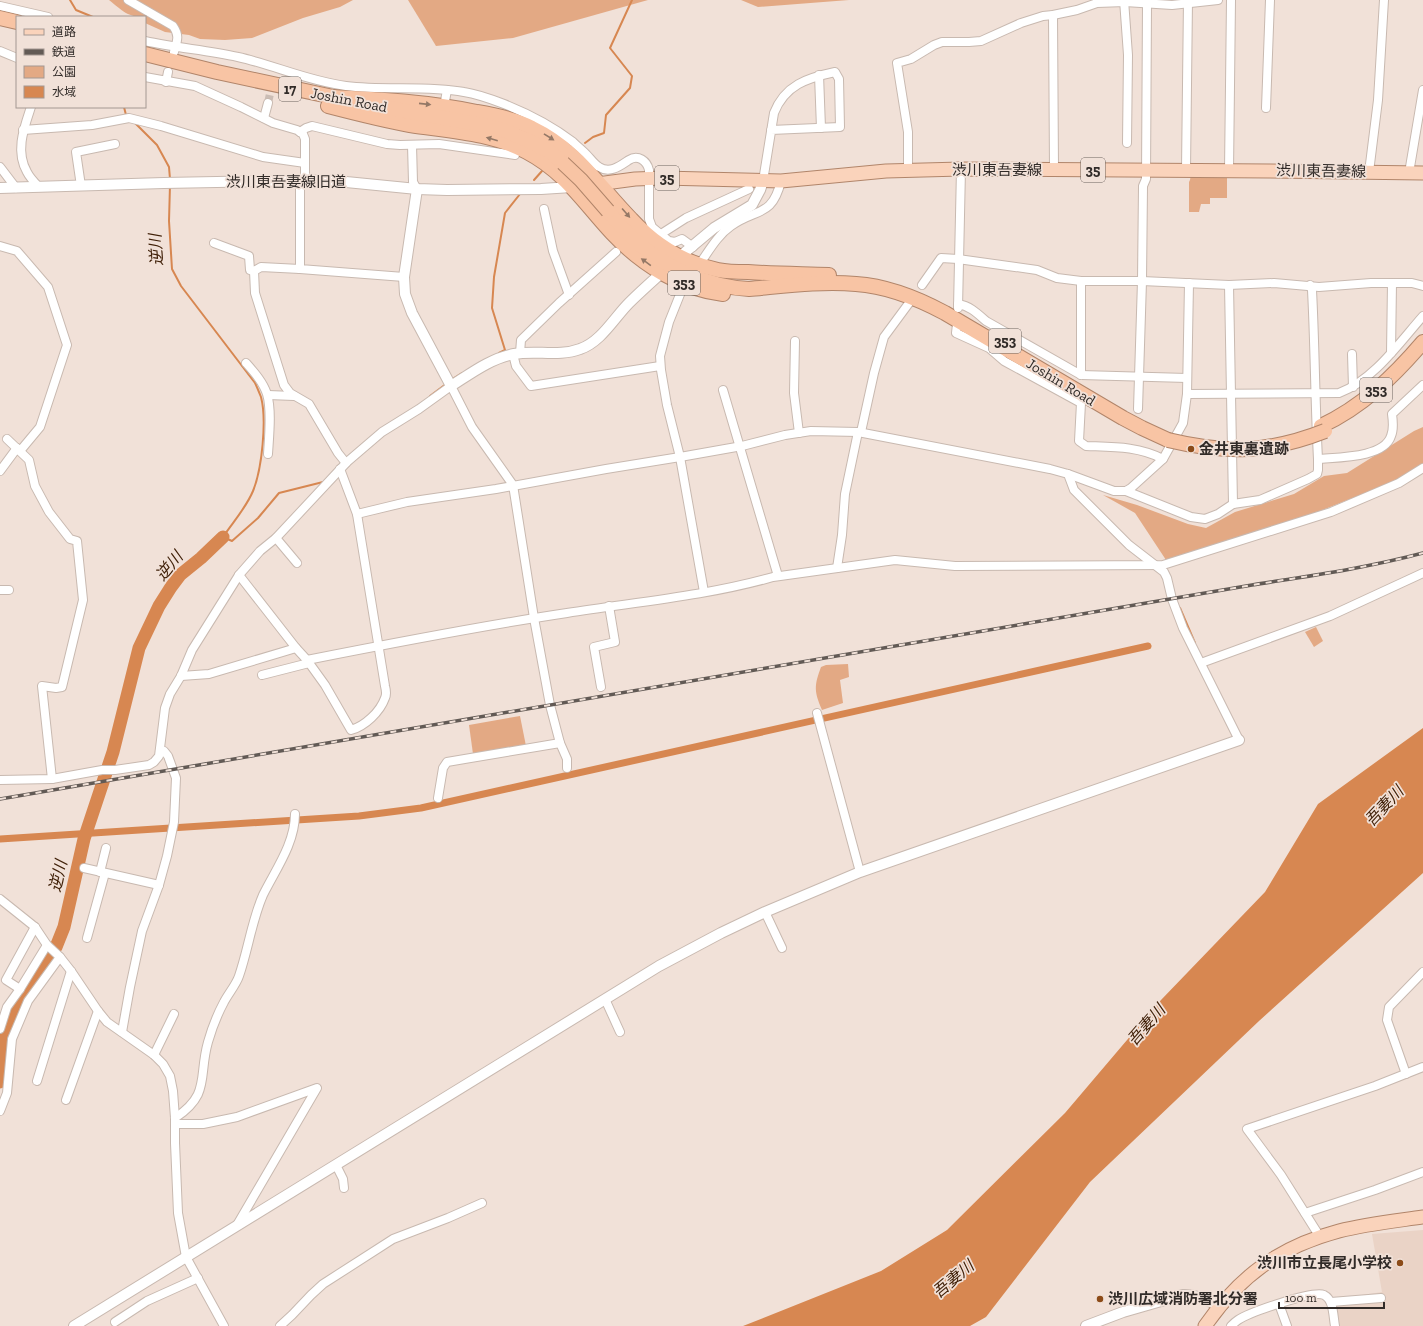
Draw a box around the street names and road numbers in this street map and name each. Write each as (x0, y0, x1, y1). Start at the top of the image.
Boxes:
road number: 17 (279, 77, 301, 101)
street label: Joshin Road (309, 84, 390, 116)
road number: 35 (1081, 158, 1105, 182)
street label: 渋川東吾妻線 (952, 161, 1042, 179)
street label: 渋川東吾妻線 (1276, 161, 1366, 181)
road number: 35 (655, 166, 679, 190)
street label: 渋川東吾妻線旧道 (226, 173, 346, 191)
road number: 353 (668, 271, 700, 295)
road number: 353 (989, 329, 1021, 353)
street label: Joshin Road (1023, 354, 1100, 410)
road number: 353 (1360, 378, 1392, 402)

